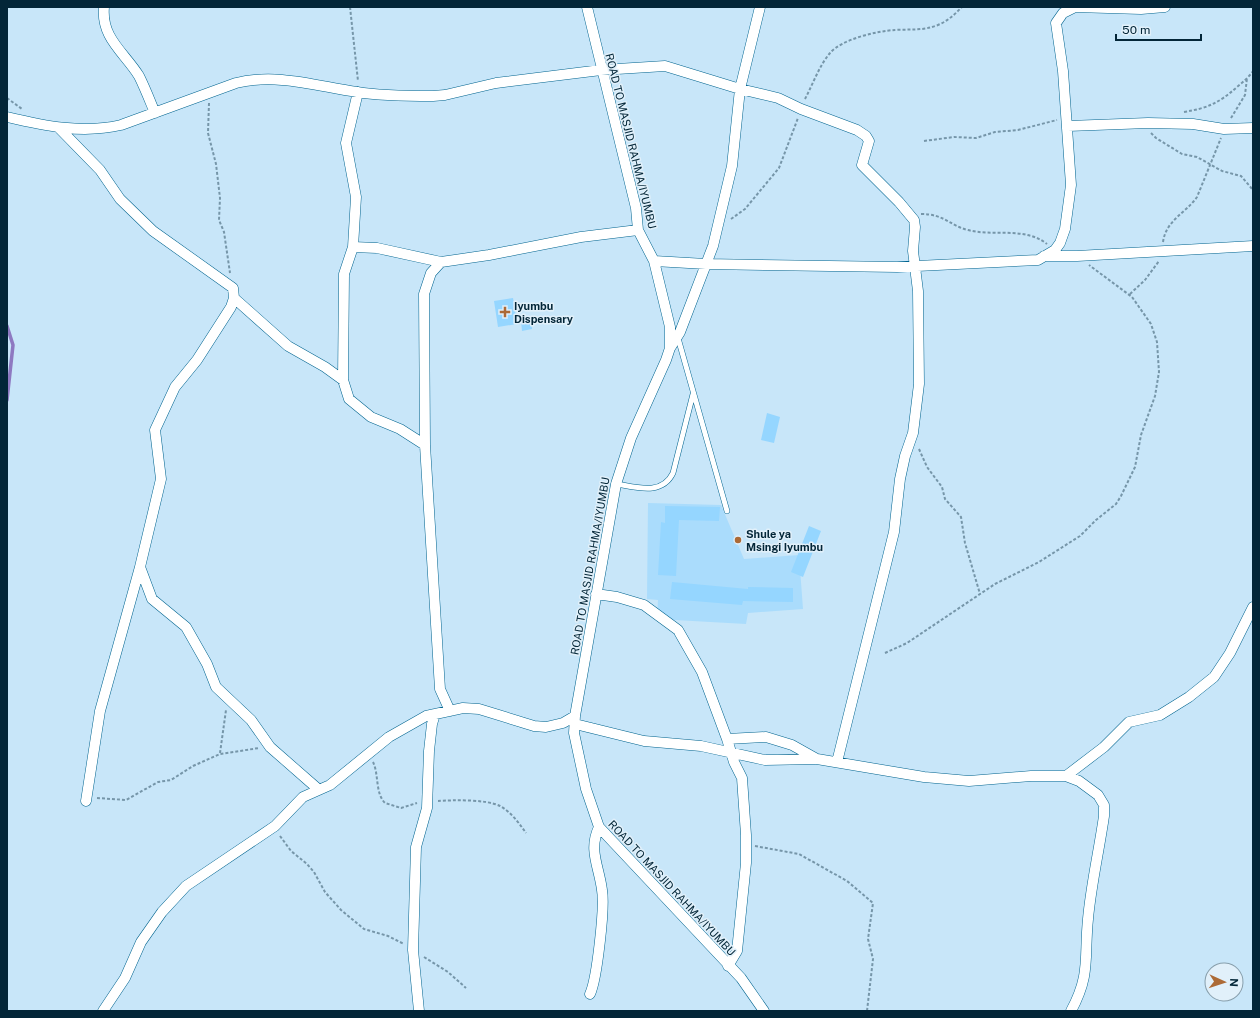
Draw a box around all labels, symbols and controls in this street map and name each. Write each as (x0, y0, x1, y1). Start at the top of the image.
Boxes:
scale bar (1116, 16, 1201, 42)
text: 50 m (1122, 23, 1150, 37)
street label: ROAD TO MASJID RAHMA/IYUMBU (603, 52, 659, 230)
place label: Iyumbu Dispensary (514, 300, 574, 325)
marker: Iyumbu Dispensary (499, 306, 511, 318)
street label: ROAD TO MASJID RAHMA/IYUMBU (568, 476, 612, 656)
place label: Shule ya Msingi Iyumbu (746, 528, 823, 553)
marker: Shule ya Msingi Iyumbu (733, 535, 743, 545)
street label: ROAD TO MASJID RAHMA/IYUMBU (606, 818, 738, 958)
north arrow (1204, 962, 1244, 1002)
text: N (1228, 978, 1240, 987)

